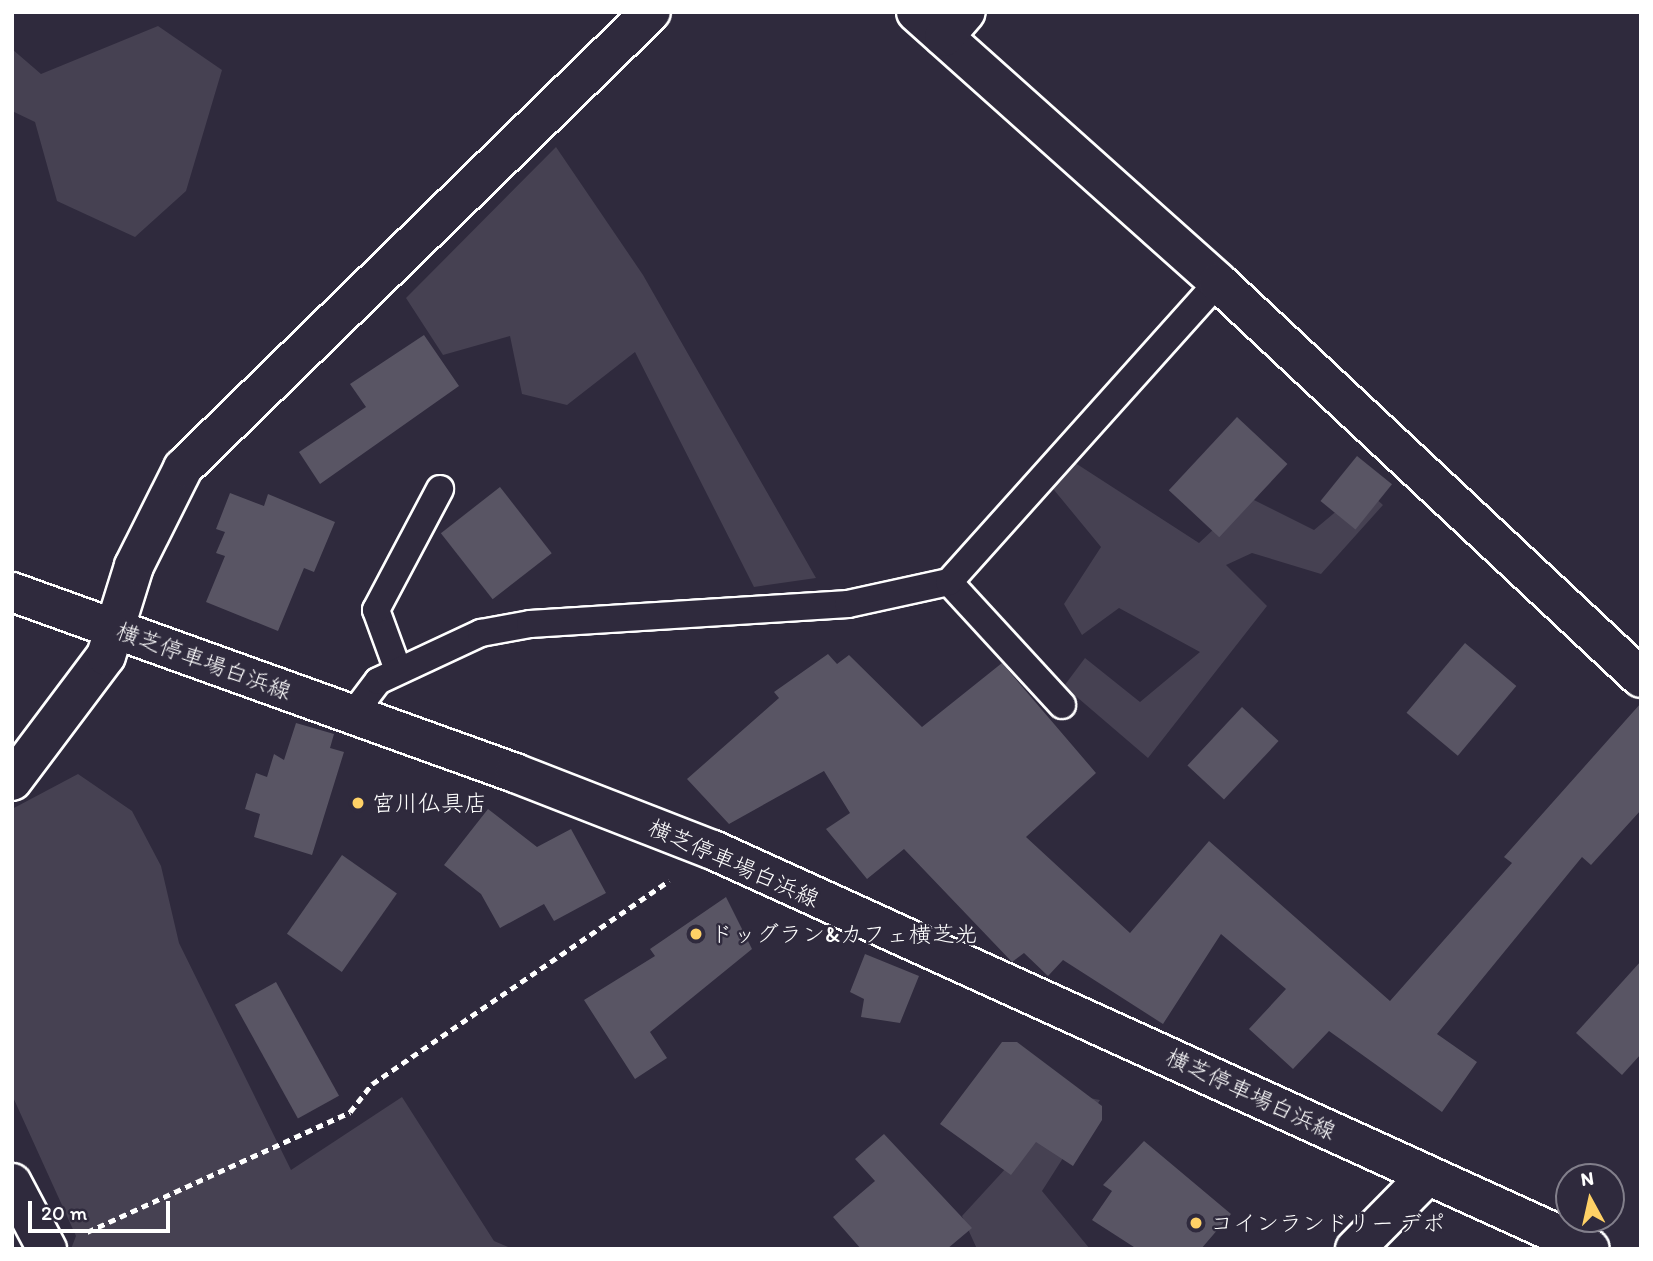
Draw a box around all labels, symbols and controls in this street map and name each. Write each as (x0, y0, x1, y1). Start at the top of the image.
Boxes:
street label: 横芝停車場白浜線 (113, 617, 295, 705)
place label: 宮川仏具店 (372, 789, 487, 817)
marker: 宮川仏具店 (350, 795, 366, 811)
street label: 横芝停車場白浜線 (644, 813, 824, 913)
place label: ドッグラン&カフェ横芝光 (710, 920, 978, 948)
marker: ドッグラン&カフェ横芝光 (688, 926, 704, 942)
street label: 横芝停車場白浜線 (1162, 1043, 1340, 1145)
north arrow (1555, 1163, 1625, 1233)
text: N (1579, 1166, 1595, 1191)
scale bar (32, 1188, 173, 1232)
text: 20 m (41, 1200, 87, 1225)
place label: コインランドリー デポ (1210, 1209, 1445, 1237)
marker: コインランドリー デポ (1188, 1215, 1204, 1231)

